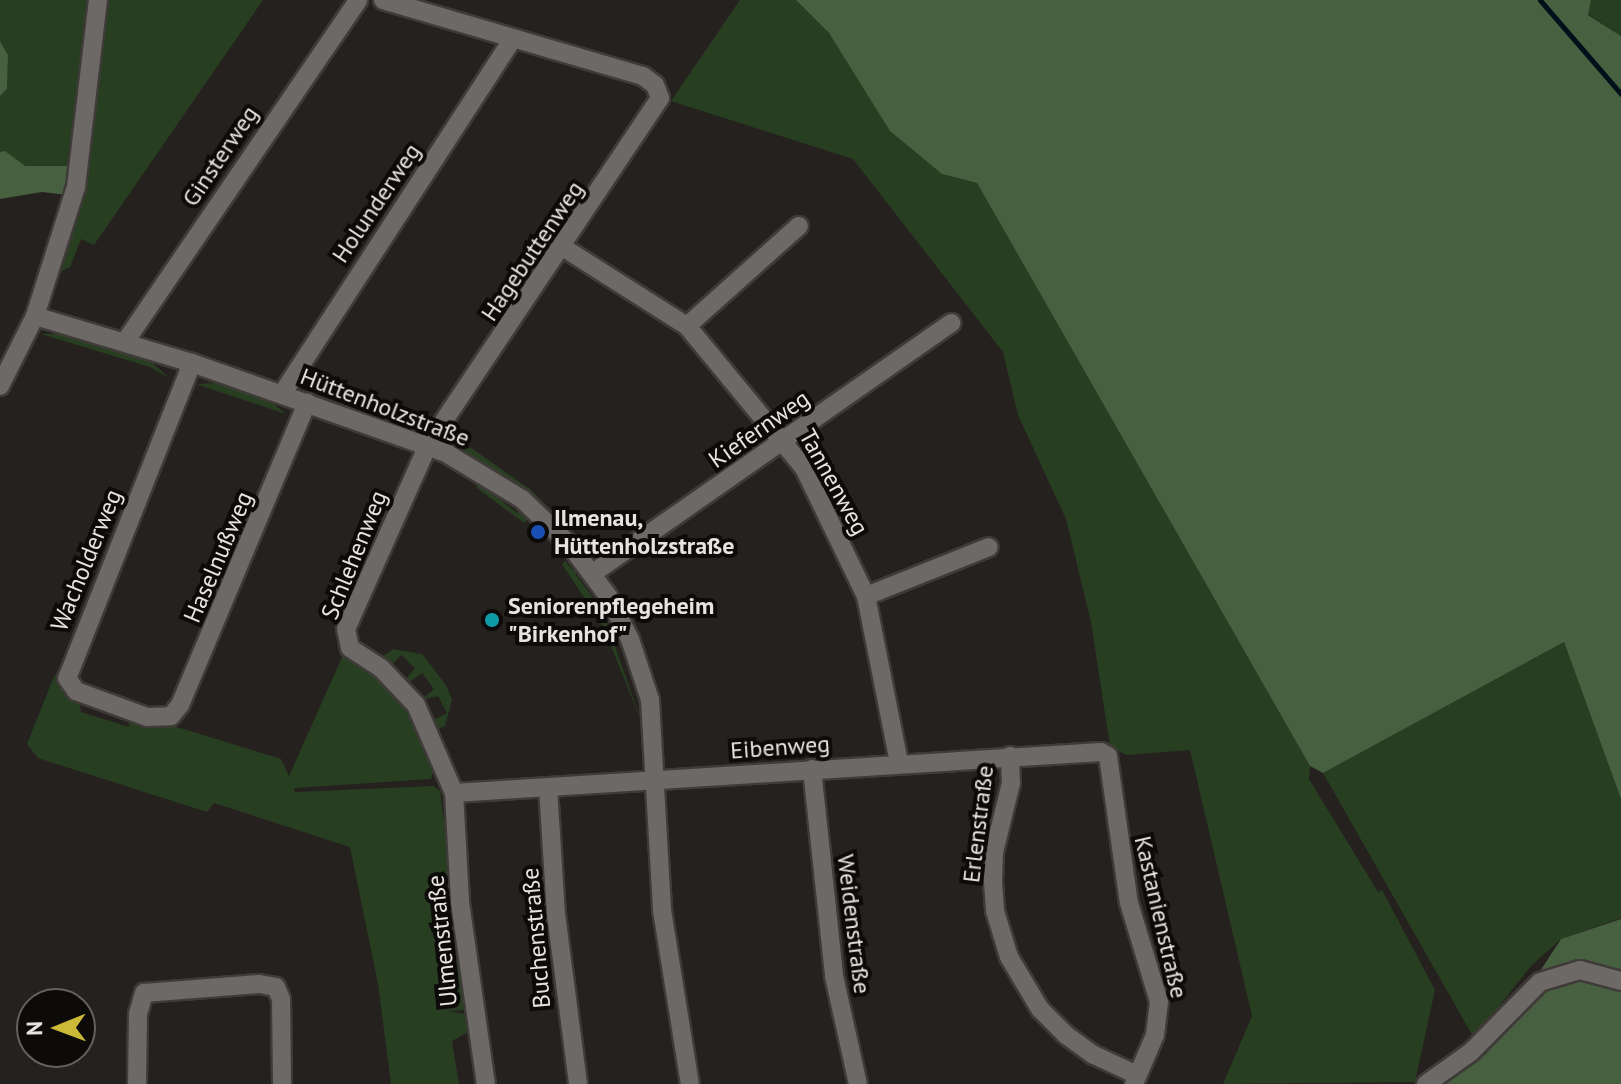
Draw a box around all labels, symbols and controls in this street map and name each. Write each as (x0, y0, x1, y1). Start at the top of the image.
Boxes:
street label: Ginsterweg (176, 100, 264, 212)
street label: Holunderweg (326, 138, 426, 268)
street label: Hagebuttenweg (475, 176, 589, 326)
street label: Hüttenholzstraße (296, 362, 474, 452)
street label: Kiefernweg (703, 384, 815, 474)
street label: Tannenweg (793, 424, 875, 540)
street label: Wacholderweg (45, 485, 127, 635)
street label: Schlehenweg (315, 486, 393, 624)
street label: Haselnußweg (177, 487, 259, 627)
place label: Ilmenau, Hüttenholzstraße (554, 504, 734, 560)
marker: Ilmenau, Hüttenholzstraße (529, 523, 547, 541)
place label: Seniorenpflegeheim "Birkenhof" (508, 592, 714, 648)
marker: Seniorenpflegeheim "Birkenhof" (483, 611, 501, 629)
street label: Eibenweg (729, 729, 831, 765)
street label: Erlenstraße (957, 764, 999, 884)
street label: Kastanienstraße (1128, 833, 1194, 1001)
street label: Weidenstraße (831, 853, 877, 995)
street label: Buchenstraße (516, 867, 556, 1009)
street label: Ulmenstraße (421, 874, 463, 1008)
north arrow (16, 988, 96, 1068)
text: N (20, 1021, 48, 1036)

